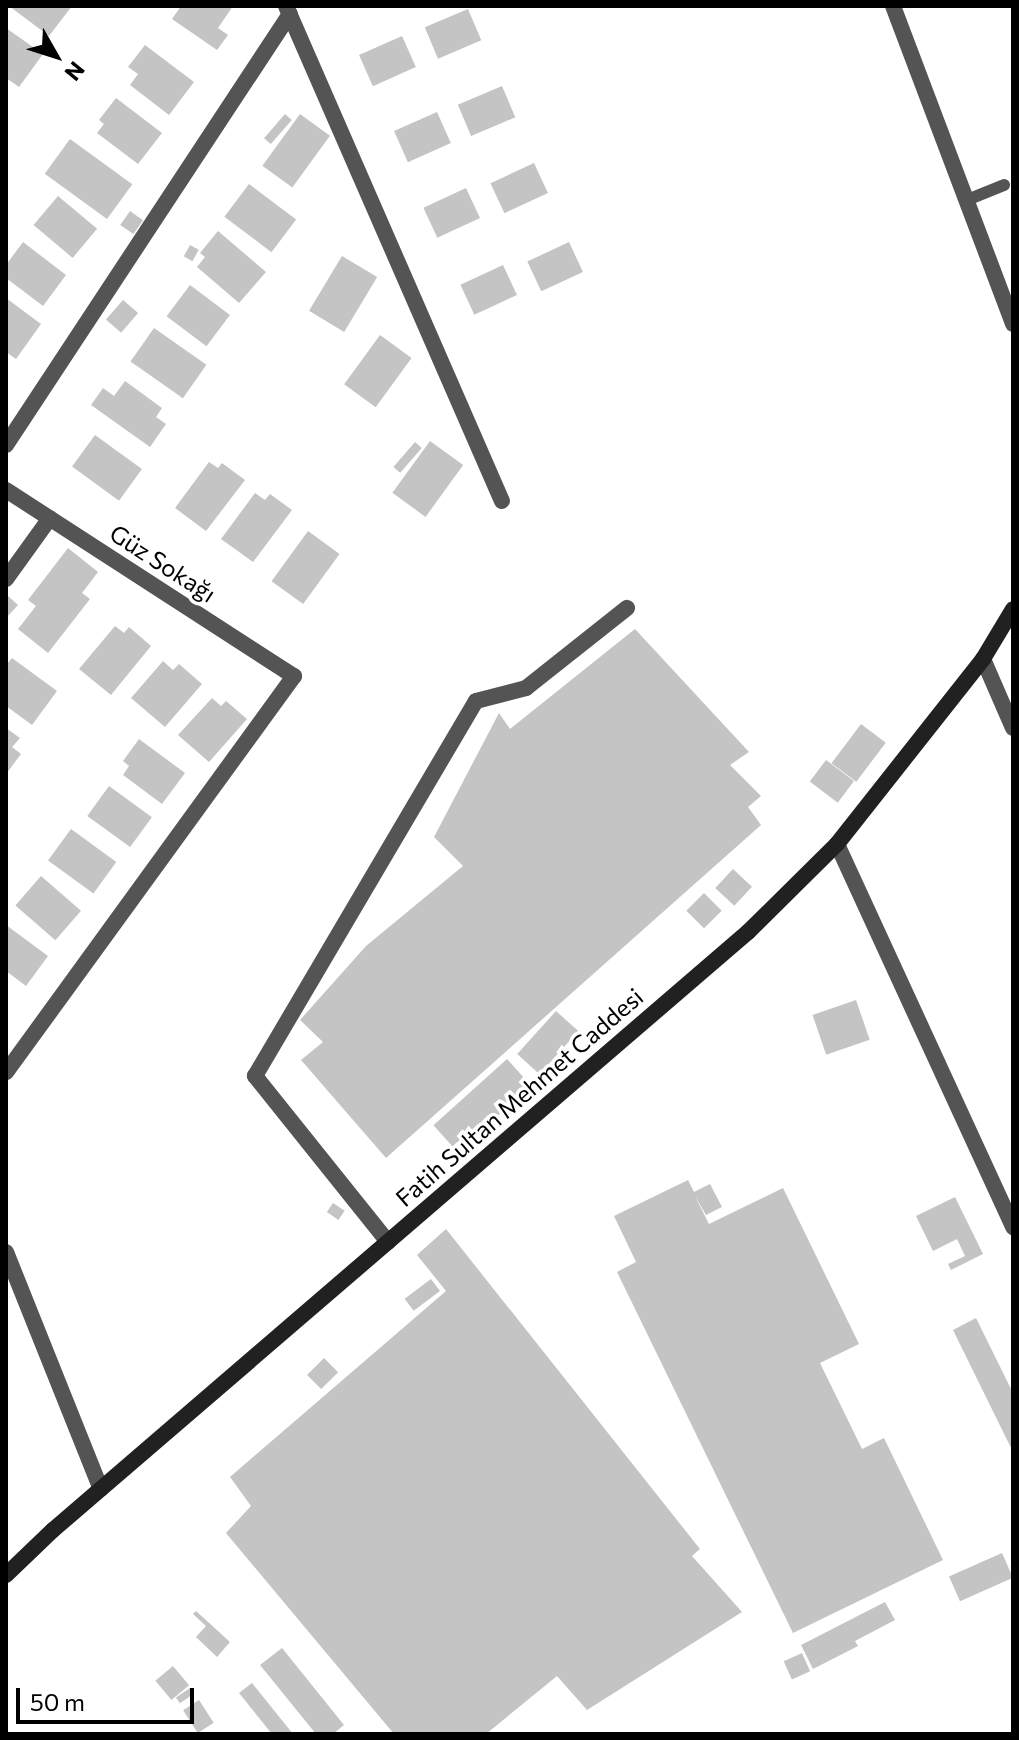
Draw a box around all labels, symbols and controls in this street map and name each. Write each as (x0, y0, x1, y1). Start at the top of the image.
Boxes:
north arrow (16, 16, 96, 96)
text: N (59, 57, 91, 86)
street label: Güz Sokağı (105, 518, 221, 608)
street label: Fatih Sultan Mehmet Caddesi (389, 982, 649, 1212)
scale bar (20, 1672, 198, 1722)
text: 50 m (30, 1687, 85, 1716)

